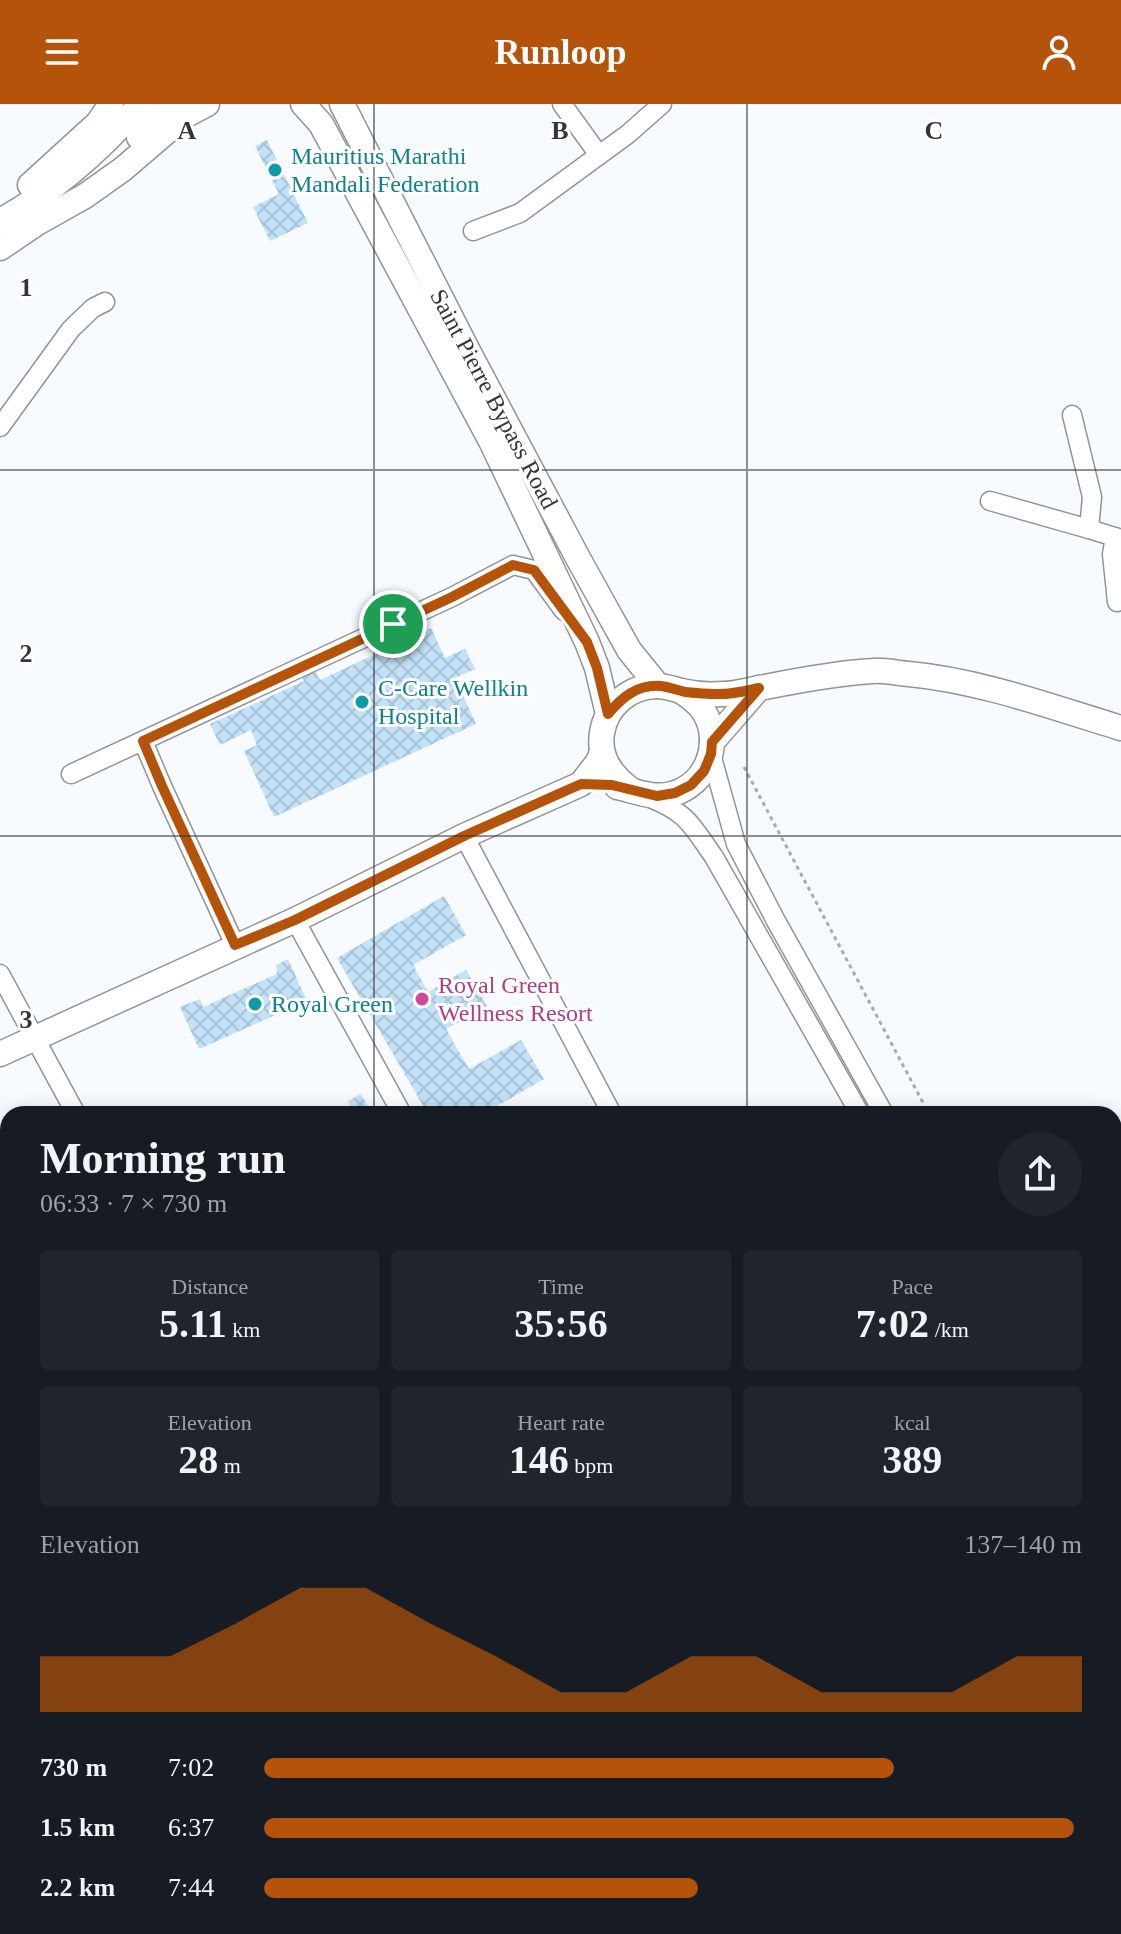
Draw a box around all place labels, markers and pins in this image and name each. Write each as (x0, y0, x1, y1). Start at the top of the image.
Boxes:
place label: Mauritius Marathi Mandali Federation (291, 143, 480, 197)
marker: Mauritius Marathi Mandali Federation (266, 161, 284, 179)
pin (359, 590, 427, 658)
place label: C-Care Wellkin Hospital (378, 675, 528, 729)
marker: C-Care Wellkin Hospital (353, 693, 371, 711)
place label: Royal Green Wellness Resort (438, 972, 593, 1026)
marker: Royal Green Wellness Resort (413, 990, 431, 1008)
place label: Royal Green (271, 991, 393, 1017)
marker: Royal Green (246, 995, 264, 1013)

